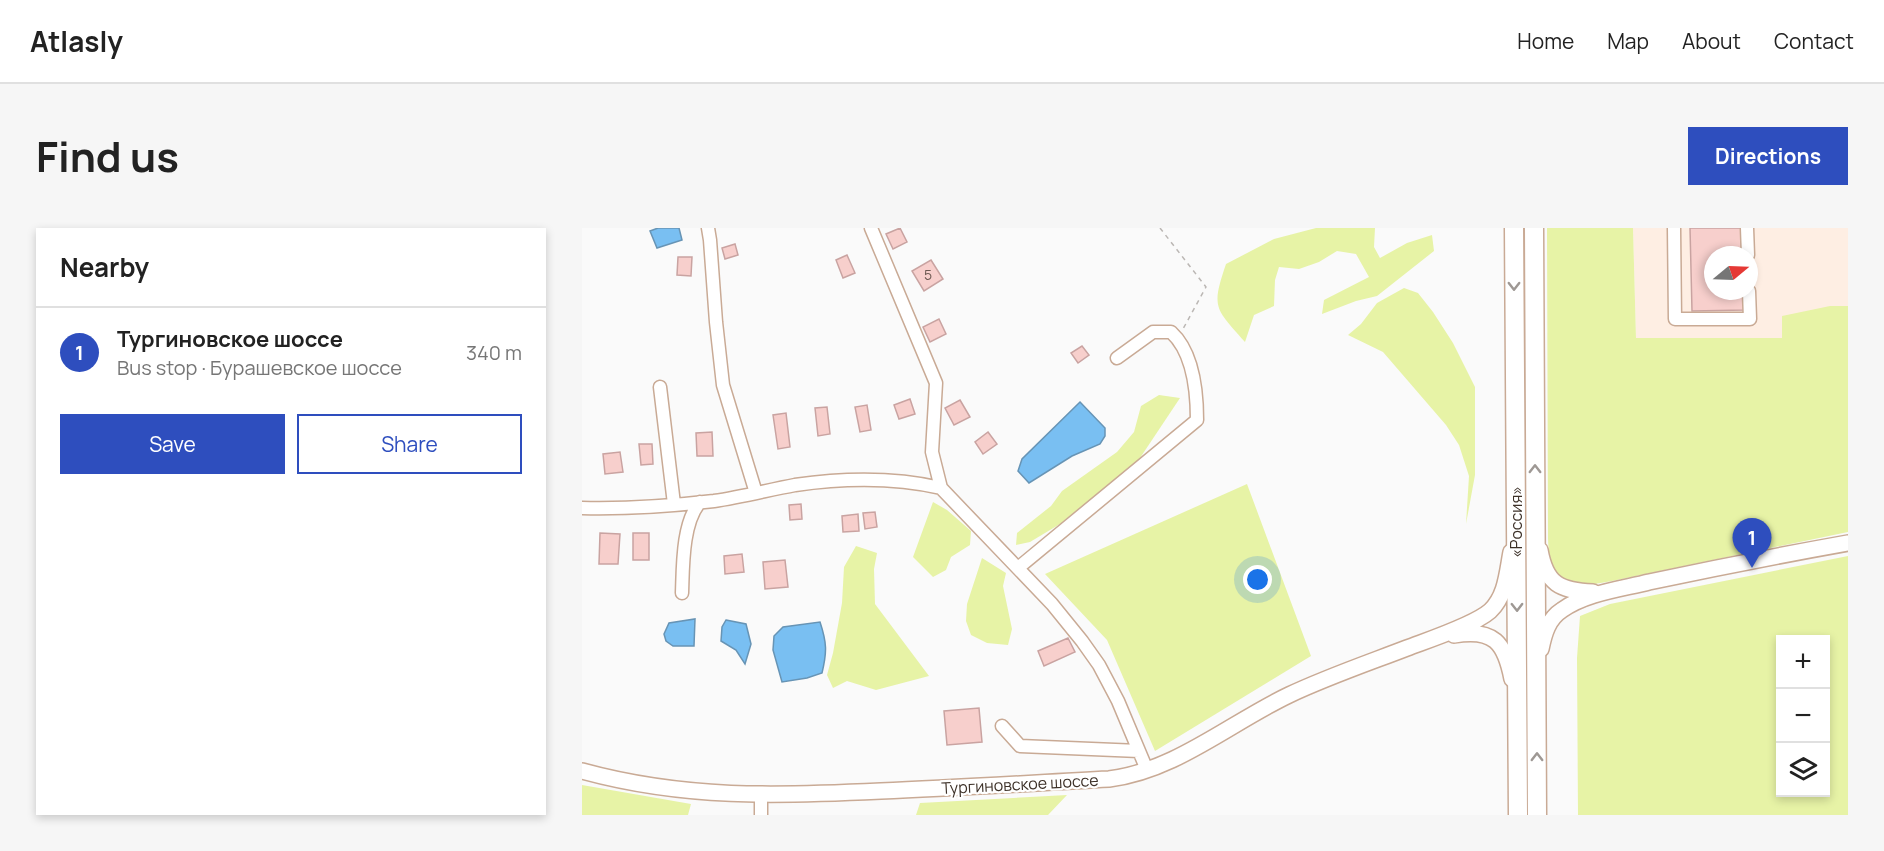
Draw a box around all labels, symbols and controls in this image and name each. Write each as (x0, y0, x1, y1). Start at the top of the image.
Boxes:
text: Atlasly (30, 22, 123, 60)
text: Home (1517, 27, 1574, 55)
text: Map (1607, 27, 1649, 55)
text: About (1682, 27, 1741, 55)
text: Contact (1774, 27, 1854, 55)
text: Find us (36, 127, 179, 185)
button: Directions (1688, 127, 1848, 185)
north arrow (1704, 246, 1758, 300)
text: Nearby (60, 249, 149, 285)
house number: 5 (924, 265, 932, 284)
one-way arrow (1508, 282, 1520, 291)
text: Тургиновское шоссе (117, 324, 343, 354)
text: 1 (75, 339, 84, 366)
text: 340 m (466, 339, 522, 366)
text: Bus stop · Бурашевское шоссе (117, 354, 402, 381)
button: Save (60, 414, 285, 474)
button: Share (297, 414, 522, 474)
one-way arrow (1529, 464, 1541, 473)
street label: «Россия» (1505, 486, 1527, 558)
pin: 1 (1732, 518, 1772, 568)
your location (1243, 565, 1272, 594)
one-way arrow (1511, 603, 1523, 612)
map controls (1776, 635, 1830, 797)
button: + (1776, 635, 1830, 689)
button: − (1776, 689, 1830, 743)
button: layers (1776, 743, 1830, 797)
one-way arrow (1531, 752, 1543, 761)
street label: Тургиновское шоссе (941, 769, 1099, 799)

